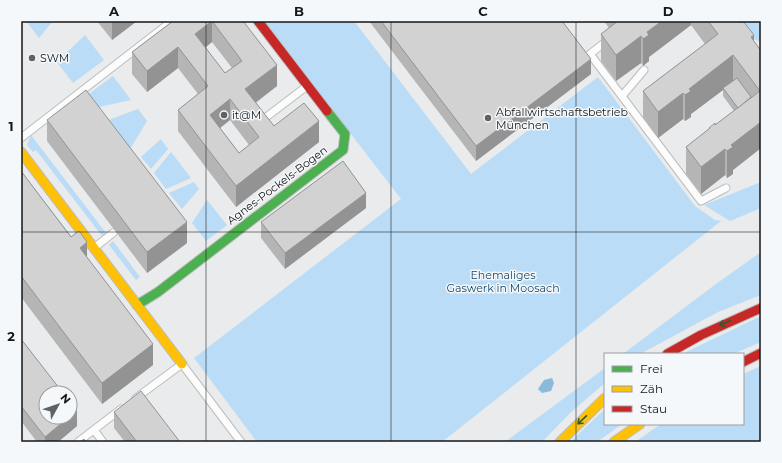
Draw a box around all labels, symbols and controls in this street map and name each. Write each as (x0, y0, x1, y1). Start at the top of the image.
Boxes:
text: A (108, 3, 120, 19)
text: B (294, 3, 304, 19)
text: C (478, 3, 488, 19)
text: D (663, 3, 674, 19)
place label: SWM (40, 51, 69, 65)
marker: SWM (27, 53, 37, 63)
place label: Abfallwirtschaftsbetrieb München (496, 105, 628, 132)
place label: it@M (232, 108, 261, 122)
marker: it@M (219, 110, 229, 120)
marker: Abfallwirtschaftsbetrieb München (483, 113, 493, 123)
text: 1 (8, 118, 14, 134)
street label: Agnes-Pockels-Bogen (224, 143, 330, 227)
park label: Ehemaliges Gaswerk in Moosach (446, 268, 560, 295)
one-way arrow (720, 320, 732, 327)
text: 2 (7, 328, 15, 344)
legend (604, 353, 744, 425)
text: Frei (640, 361, 663, 376)
text: Zäh (640, 381, 663, 396)
north arrow (38, 385, 78, 425)
text: N (57, 391, 74, 406)
text: Stau (640, 401, 667, 416)
one-way arrow (577, 415, 587, 424)

